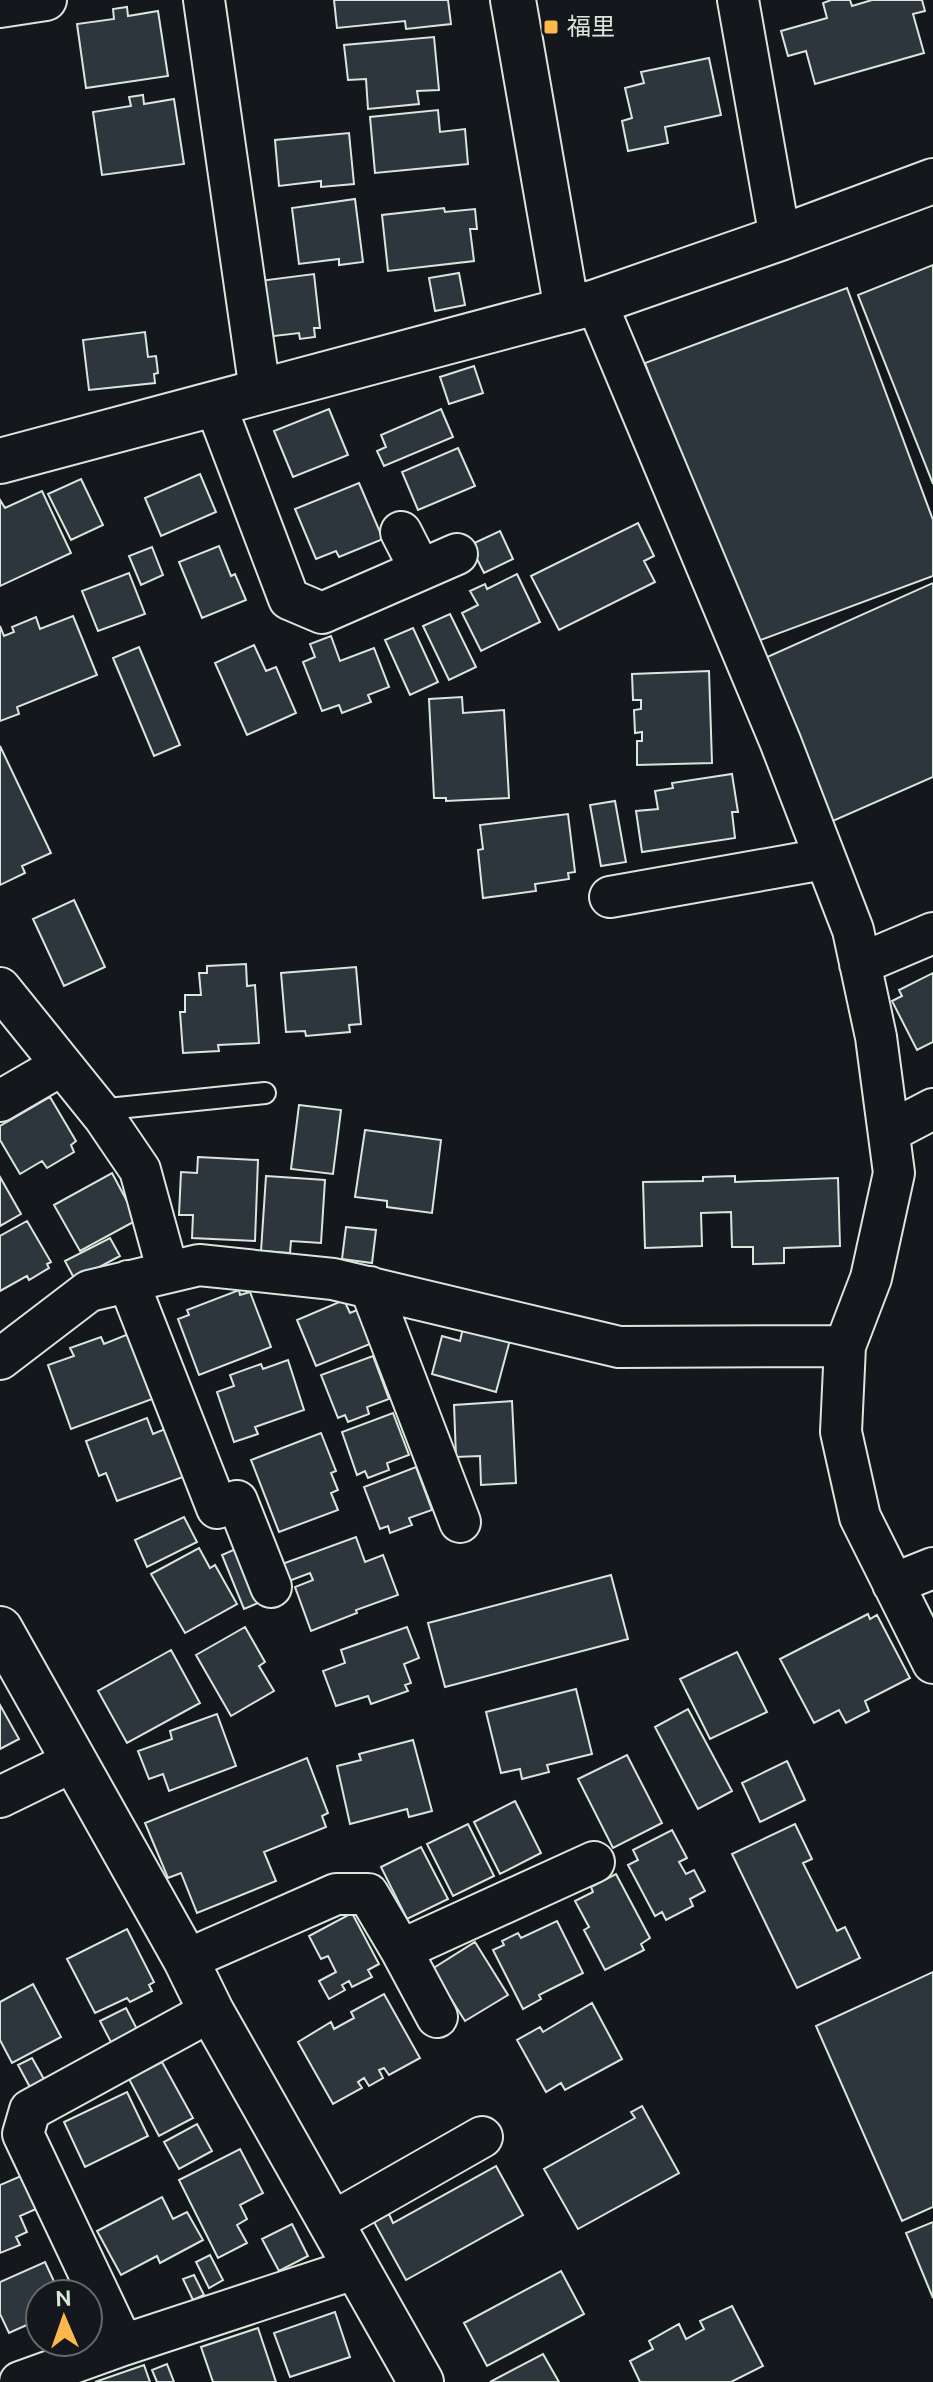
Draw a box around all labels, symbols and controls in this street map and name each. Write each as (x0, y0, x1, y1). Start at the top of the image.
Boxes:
place label: 福里 (567, 13, 615, 40)
marker: 福里 (542, 18, 560, 36)
north arrow (24, 2278, 104, 2358)
text: N (55, 2285, 72, 2310)

